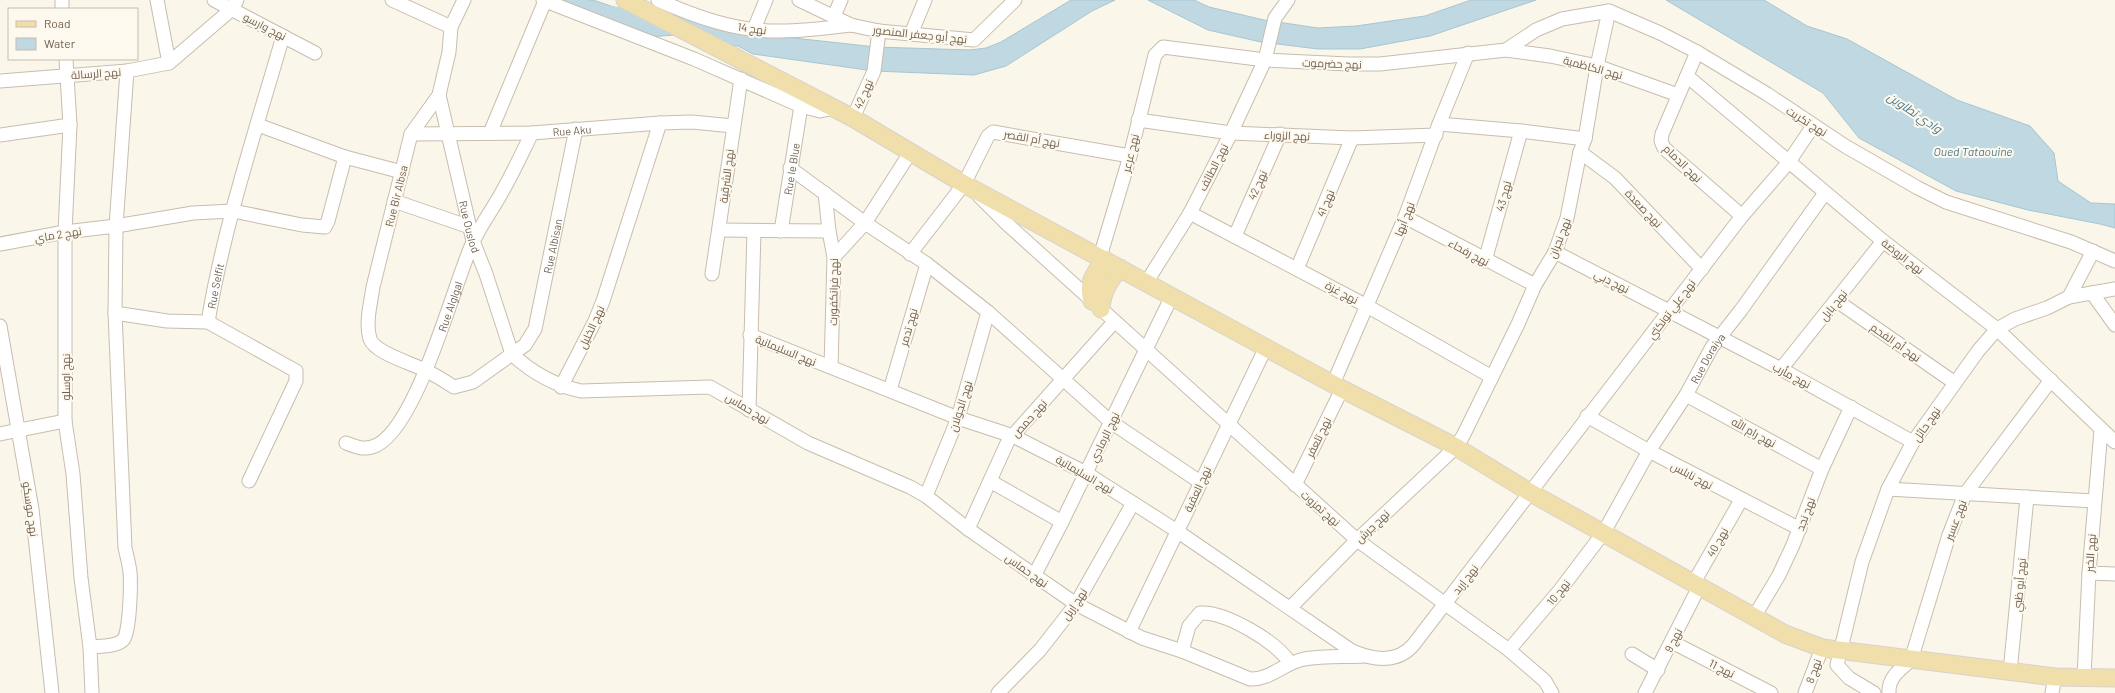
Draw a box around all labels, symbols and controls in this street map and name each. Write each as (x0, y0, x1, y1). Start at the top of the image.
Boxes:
legend (8, 8, 138, 60)
street label: نهج وارسو (240, 10, 289, 44)
text: Road (44, 16, 71, 30)
street label: نهج 14 (736, 20, 767, 38)
street label: نهج أبو جعفر المنصور (871, 22, 968, 47)
text: Water (44, 36, 76, 50)
street label: نهج الكاظمية (1561, 53, 1624, 83)
street label: نهج حضرموت (1302, 55, 1362, 73)
street label: نهج الرسالة (70, 65, 122, 83)
street label: نهج 42 (851, 77, 877, 112)
water label: وادي تطاوين (1883, 89, 1946, 139)
street label: نهج تكريت (1783, 103, 1830, 140)
street label: Rue Aku (552, 122, 592, 138)
street label: نهج أم القصر (1002, 127, 1061, 151)
street label: نهج الزوراء (1264, 128, 1310, 144)
street label: نهج عرعر (1119, 132, 1143, 175)
street label: نهج الطائف (1196, 141, 1232, 194)
street label: Rue le Blue (780, 142, 802, 196)
street label: نهج الدمام (1660, 142, 1705, 186)
water label: Oued Tataouine (1933, 144, 2013, 158)
street label: نهج الشرقية (716, 148, 738, 204)
street label: Rue Bir Albsa (382, 164, 410, 228)
street label: نهج 42 (1245, 168, 1271, 203)
street label: نهج 43 (1493, 179, 1515, 213)
street label: نهج صعدة (1621, 186, 1665, 231)
street label: نهج 41 (1314, 187, 1338, 219)
street label: Rue Ouslod (457, 199, 483, 254)
street label: نهج أبها (1391, 200, 1419, 239)
street label: نهج نجران (1545, 216, 1575, 261)
street label: Rue Albisan (540, 217, 564, 274)
street label: نهج 2 ماي (33, 224, 83, 247)
street label: نهج الروضة (1878, 235, 1927, 278)
street label: نهج رفحاء (1445, 236, 1492, 270)
street label: نهج فرانكفورت (826, 258, 842, 326)
street label: Rue Selfit (204, 262, 226, 310)
street label: نهج دبي (1591, 267, 1632, 298)
street label: نهج علي تونكتي (1644, 277, 1700, 343)
street label: نهج غزة (1322, 278, 1361, 308)
street label: Rue Alglgal (435, 279, 464, 333)
street label: نهج بابل (1817, 287, 1851, 324)
street label: نهج الخليل (575, 303, 608, 352)
street label: نهج تدمر (896, 307, 921, 349)
street label: نهج أم الفحم (1867, 320, 1924, 366)
street label: Rue Doraiya (1687, 330, 1727, 385)
street label: نهج السليمانية (753, 332, 818, 370)
street label: نهج اوسلو (59, 353, 74, 401)
street label: نهج مأرب (1770, 360, 1813, 392)
street label: نهج الجولان (946, 379, 976, 434)
street label: نهج حماس (722, 390, 773, 428)
street label: نهج حمص (1009, 396, 1051, 441)
street label: نهج حائل (1909, 404, 1944, 445)
street label: نهج الرمادي (1086, 410, 1124, 465)
street label: نهج رام الله (1729, 414, 1779, 451)
street label: نهج تلعفر (1302, 415, 1335, 461)
street label: نهج السليمانية (1053, 452, 1116, 498)
street label: نهج نابلس (1668, 459, 1715, 493)
street label: نهج العقبة (1181, 464, 1215, 515)
street label: نهج موسكو (19, 481, 41, 538)
street label: نهج تمزوت (1297, 487, 1343, 530)
street label: نهج نجد (1793, 495, 1819, 533)
street label: نهج عسير (1941, 498, 1970, 543)
street label: نهج جرش (1352, 507, 1393, 547)
street label: نهج 40 (1703, 525, 1732, 560)
street label: نهج الخبر (2082, 533, 2100, 574)
street label: نهج حماس (1002, 551, 1051, 591)
street label: نهج أبو ظبي (2010, 557, 2031, 613)
street label: نهج إربد (1449, 562, 1482, 598)
street label: نهج 10 (1544, 576, 1574, 609)
street label: نهج إربل (1059, 585, 1091, 624)
street label: نهج 9 (1662, 626, 1686, 655)
street label: نهج 11 (1706, 656, 1737, 682)
street label: نهج 8 (1803, 657, 1825, 686)

